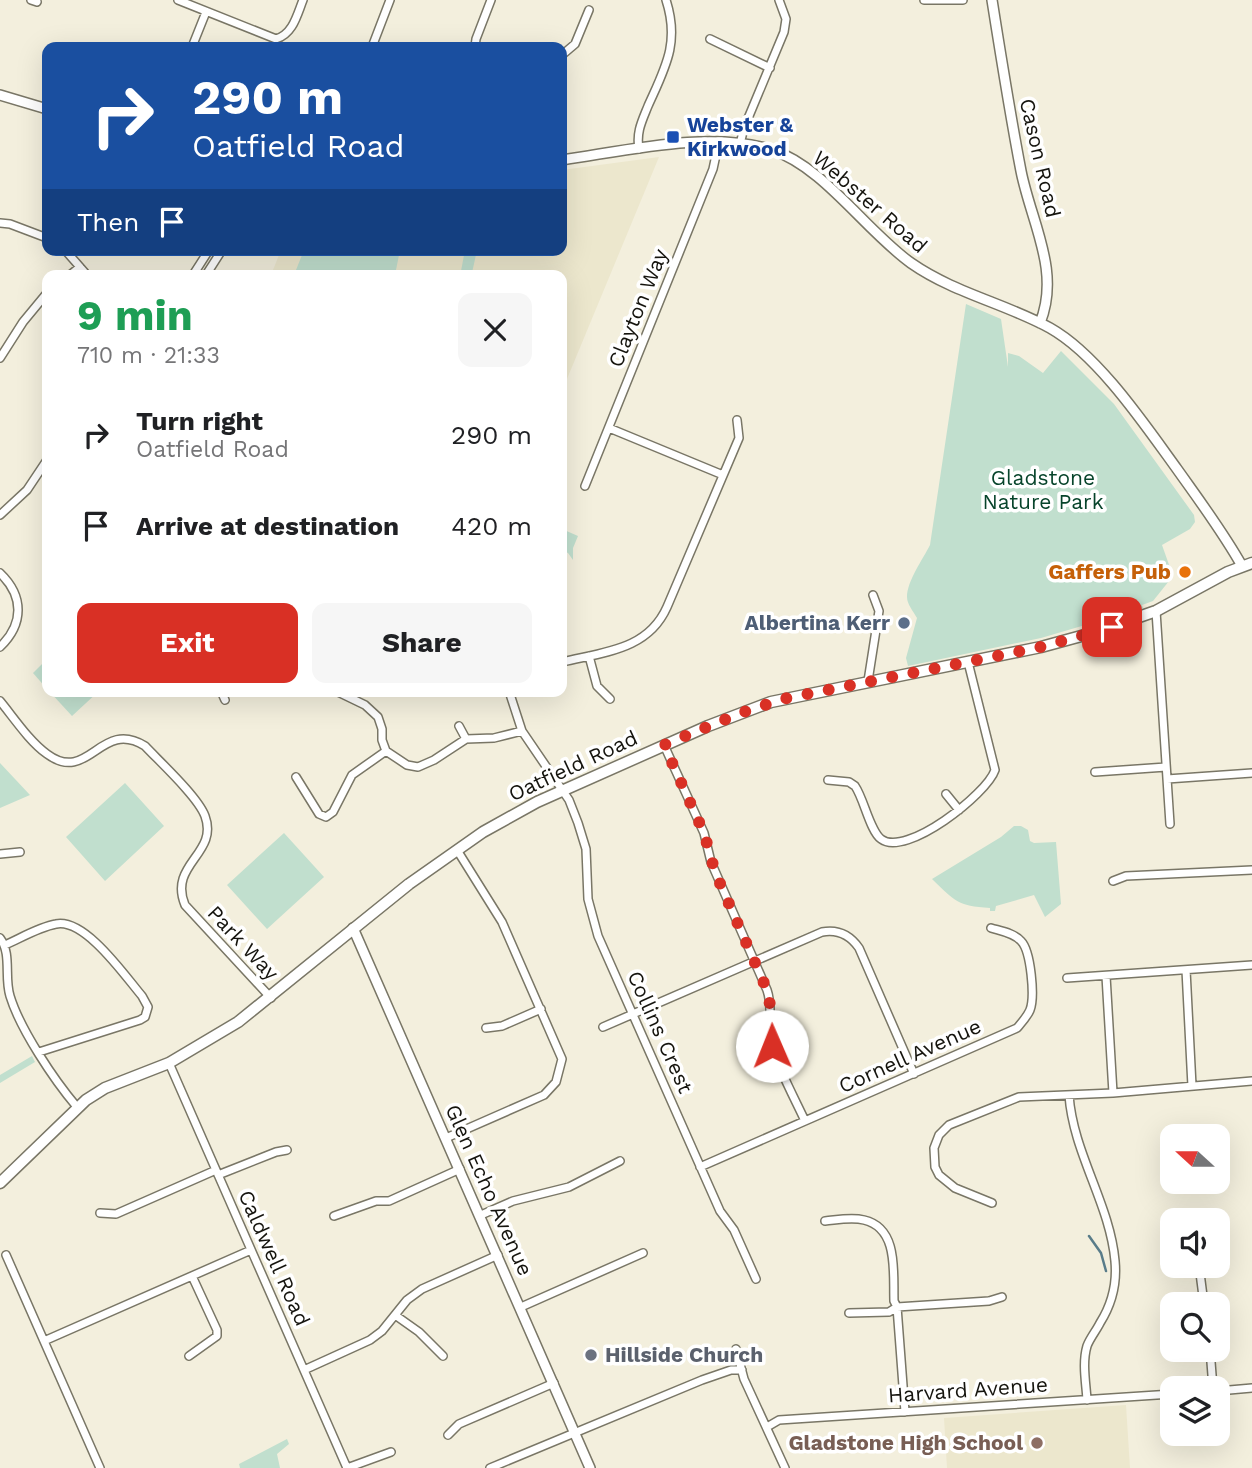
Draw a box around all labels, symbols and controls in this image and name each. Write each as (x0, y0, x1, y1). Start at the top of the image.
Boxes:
text: 290 m (192, 68, 343, 126)
icon: right (77, 70, 168, 161)
street label: Cason Road (1015, 96, 1066, 220)
place label: Webster & Kirkwood (687, 112, 793, 161)
text: Oatfield Road (192, 127, 405, 165)
marker: Webster & Kirkwood (665, 129, 681, 145)
street label: Webster Road (808, 145, 933, 258)
icon: arrive (153, 203, 191, 241)
text: Then (77, 207, 139, 237)
street label: Clayton Way (602, 245, 673, 371)
text: 9 min (77, 291, 193, 340)
button: close (458, 293, 532, 367)
text: 710 m · 21:33 (77, 342, 220, 369)
text: Turn right (136, 406, 263, 436)
icon: right (77, 416, 115, 454)
text: 290 m (451, 420, 532, 450)
text: Oatfield Road (136, 436, 289, 463)
park label: Gladstone Nature Park (982, 465, 1104, 514)
icon: arrive (77, 507, 115, 545)
text: Arrive at destination (136, 511, 399, 541)
text: 420 m (451, 511, 532, 541)
place label: Gaffers Pub (1048, 559, 1171, 584)
marker: Gaffers Pub (1177, 564, 1193, 580)
pin (1082, 597, 1142, 657)
button: Exit (77, 603, 298, 683)
button: Share (312, 603, 532, 683)
icon: arrive (1093, 608, 1131, 646)
place label: Albertina Kerr (745, 610, 890, 635)
marker: Albertina Kerr (896, 615, 912, 631)
street label: Oatfield Road (504, 725, 641, 806)
street label: Park Way (203, 900, 284, 985)
street label: Collins Crest (622, 967, 699, 1097)
position arrow (735, 1009, 809, 1083)
street label: Cornell Avenue (835, 1013, 985, 1098)
street label: Glen Echo Avenue (440, 1100, 538, 1279)
north arrow (1160, 1124, 1230, 1194)
map controls (1160, 1124, 1230, 1446)
street label: Caldwell Road (233, 1186, 316, 1329)
button: sound (1160, 1208, 1230, 1278)
button: search (1160, 1292, 1230, 1362)
place label: Hillside Church (605, 1342, 763, 1367)
marker: Hillside Church (583, 1347, 599, 1363)
street label: Harvard Avenue (887, 1371, 1049, 1408)
button: layers (1160, 1376, 1230, 1446)
place label: Gladstone High School (788, 1430, 1023, 1455)
marker: Gladstone High School (1029, 1435, 1045, 1451)

